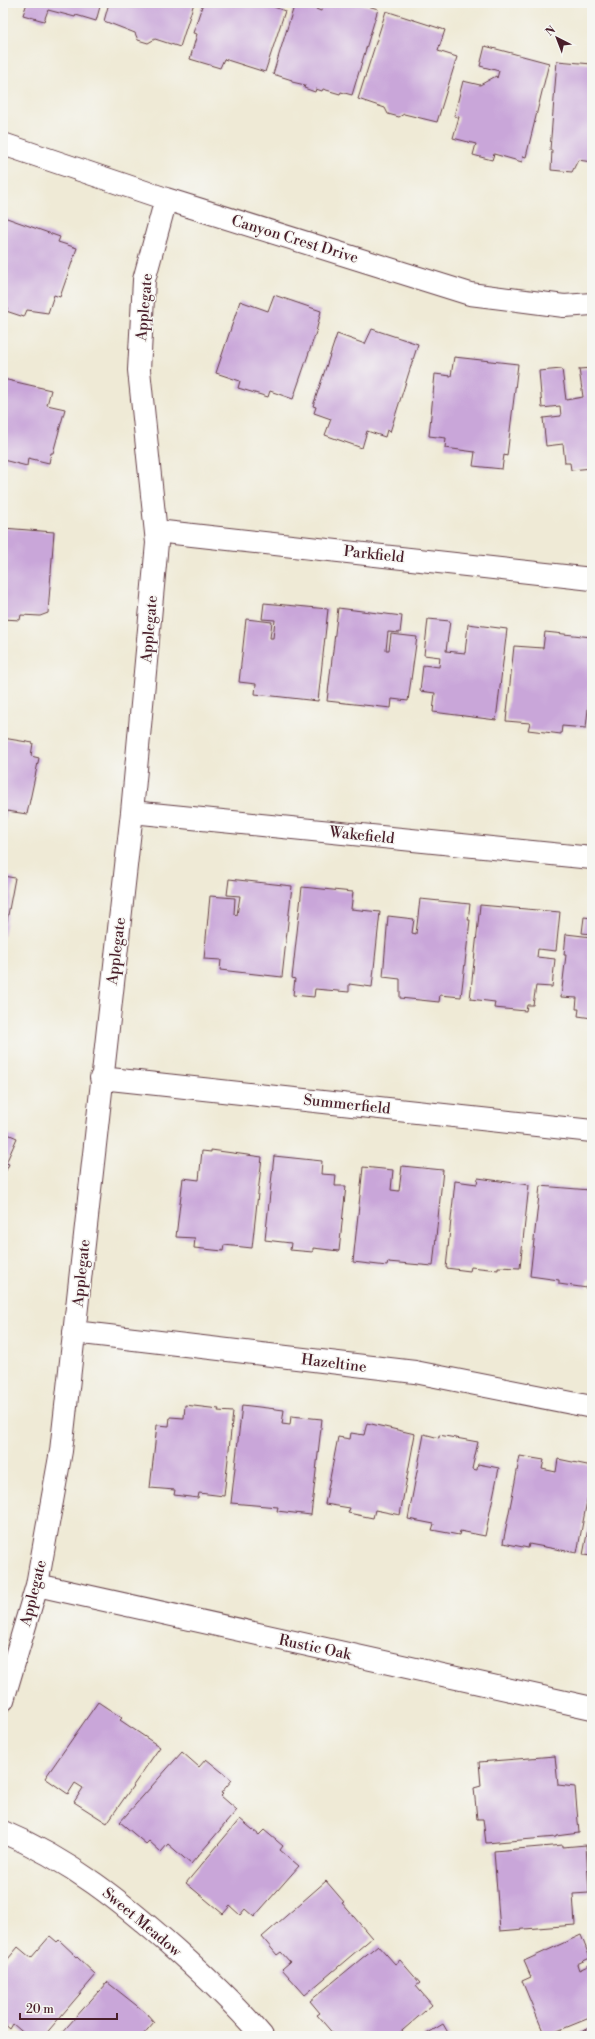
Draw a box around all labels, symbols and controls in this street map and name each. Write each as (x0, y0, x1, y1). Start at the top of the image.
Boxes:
north arrow (537, 18, 577, 58)
text: N (543, 23, 559, 39)
street label: Canyon Crest Drive (229, 211, 361, 268)
street label: Applegate (132, 272, 157, 343)
street label: Parkfield (343, 542, 406, 567)
street label: Applegate (137, 594, 162, 665)
street label: Wakefield (328, 823, 396, 848)
street label: Applegate (103, 916, 130, 987)
street label: Summerfield (302, 1090, 392, 1119)
street label: Applegate (68, 1238, 94, 1309)
street label: Hazeltine (300, 1350, 368, 1377)
street label: Applegate (16, 1558, 51, 1629)
street label: Rustic Oak (277, 1631, 354, 1665)
street label: Sweet Meadow (98, 1884, 186, 1961)
scale bar (20, 1995, 117, 2021)
text: 20 m (26, 2002, 54, 2017)

